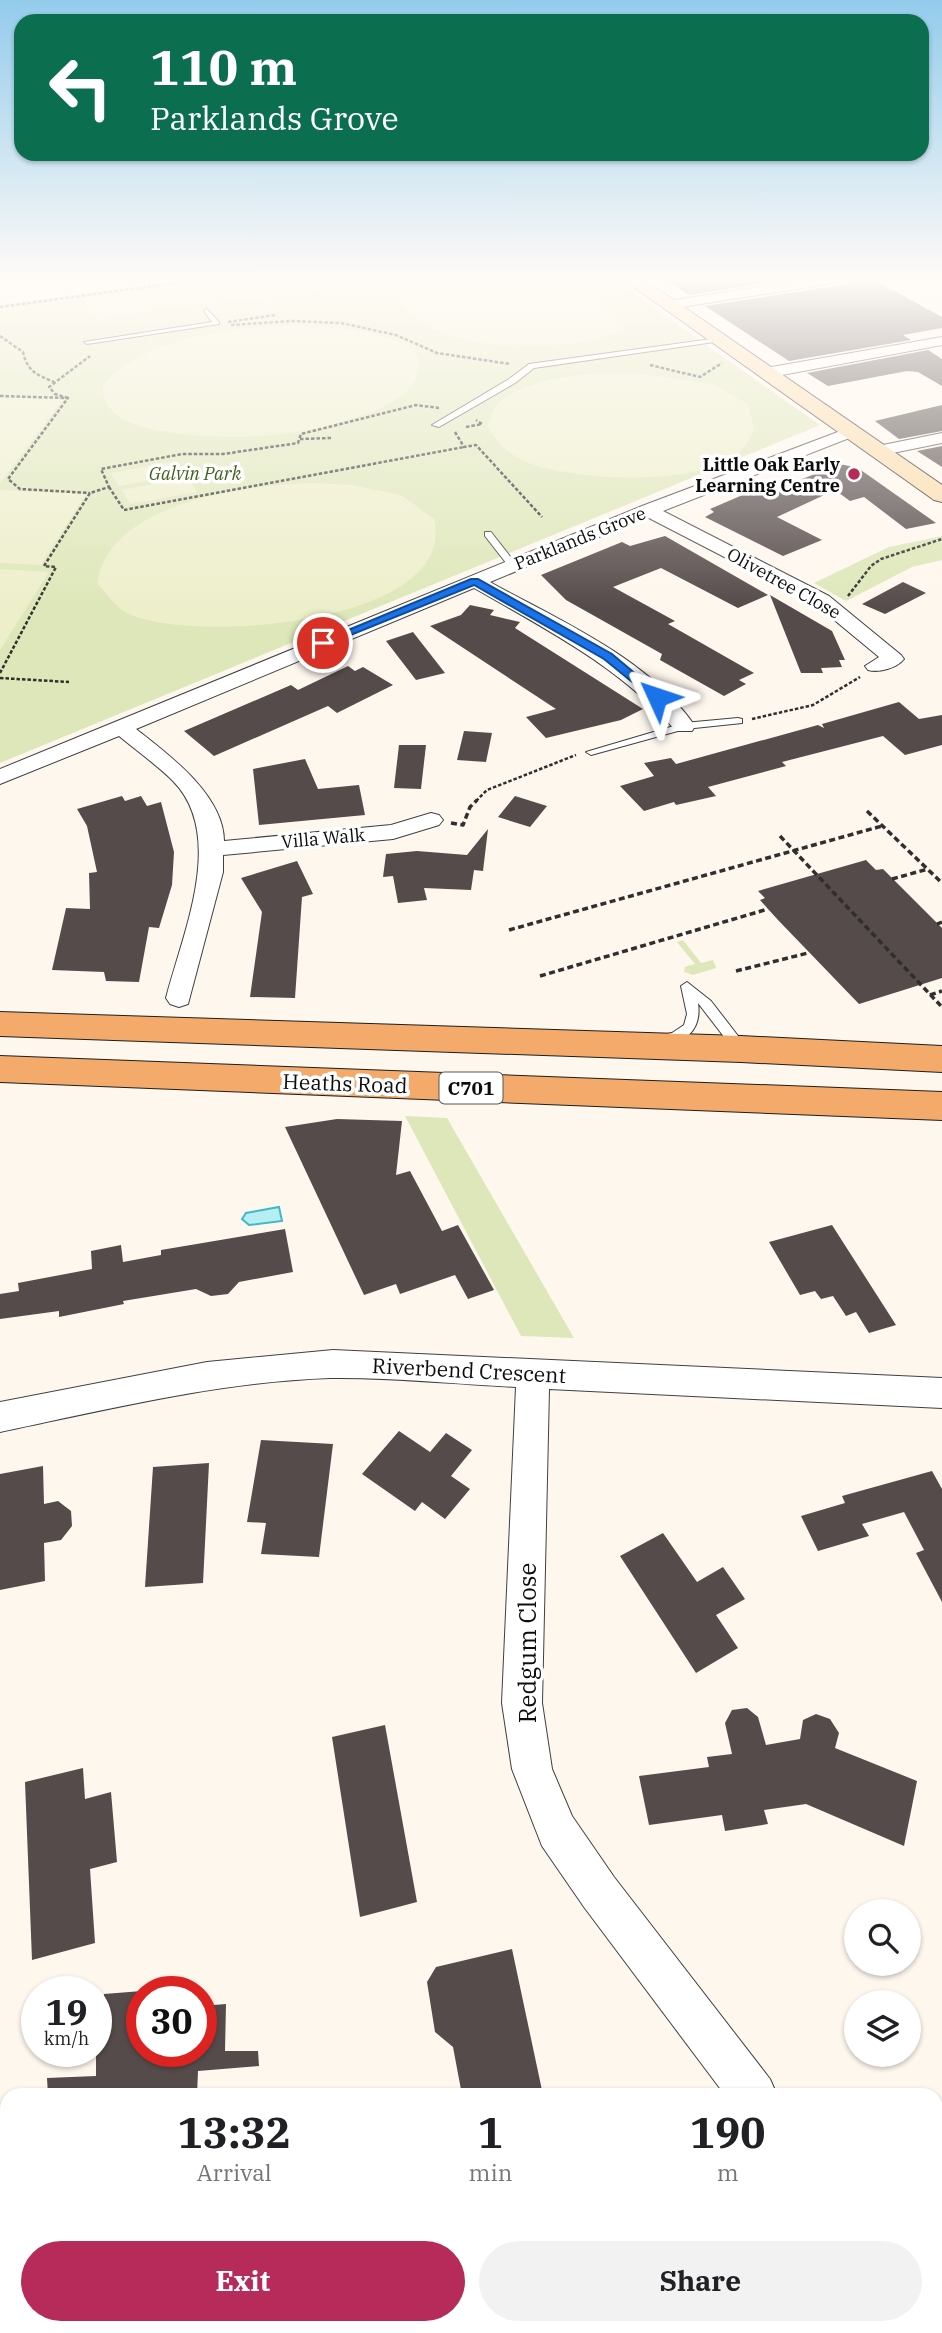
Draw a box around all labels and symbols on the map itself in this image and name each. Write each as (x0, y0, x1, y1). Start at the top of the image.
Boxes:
place label: Little Oak Early Learning Centre (695, 453, 841, 497)
park label: Galvin Park (149, 462, 242, 485)
marker: Little Oak Early Learning Centre (846, 466, 862, 482)
street label: Parklands Grove (511, 501, 649, 575)
street label: Olivetree Close (723, 542, 845, 624)
pin (293, 613, 353, 673)
position arrow (620, 660, 694, 734)
street label: Villa Walk (280, 823, 366, 853)
street label: Heaths Road (282, 1067, 408, 1099)
road number: C701 (440, 1072, 503, 1104)
street label: Riverbend Crescent (371, 1351, 567, 1389)
street label: Redgum Close (511, 1563, 543, 1723)
speed limit sign: 30 (126, 1976, 217, 2067)

